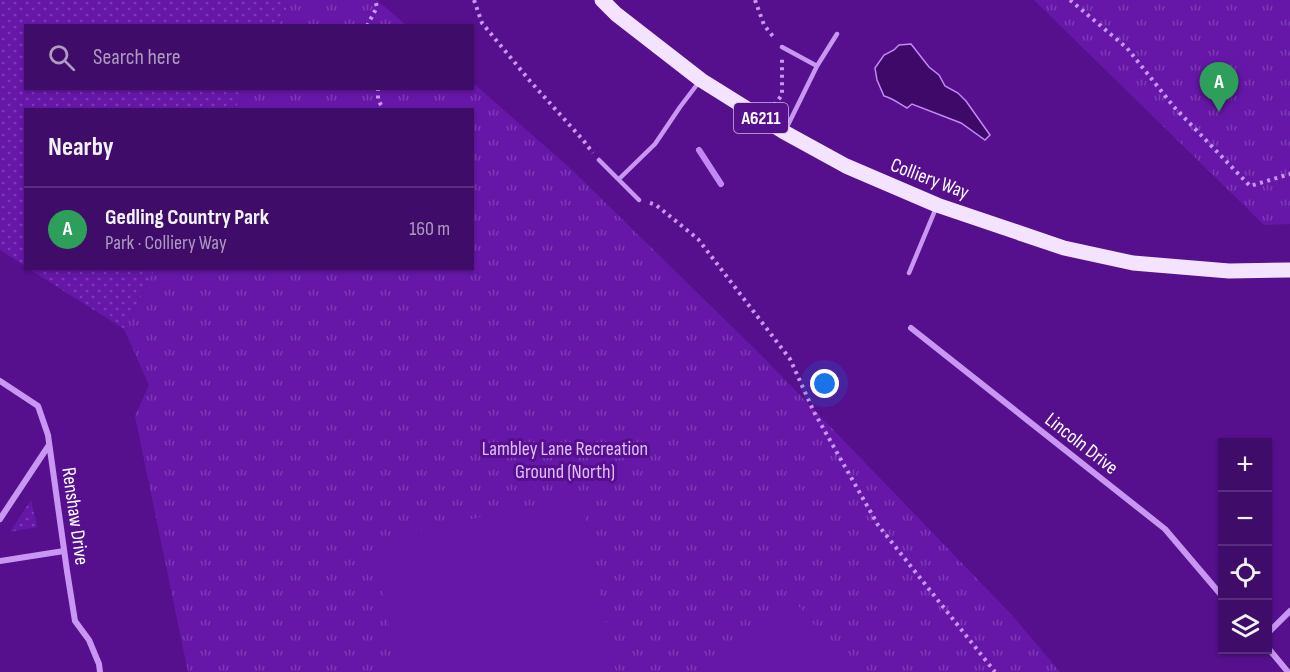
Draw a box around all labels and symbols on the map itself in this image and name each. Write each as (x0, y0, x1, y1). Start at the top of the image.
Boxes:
pin: A (1200, 63, 1238, 112)
road number: A6211 (734, 103, 788, 133)
street label: Colliery Way (887, 153, 972, 205)
your location (810, 369, 839, 398)
street label: Lincoln Drive (1040, 408, 1123, 480)
park label: Lambley Lane Recreation Ground (North) (482, 437, 648, 484)
street label: Renshaw Drive (56, 466, 94, 566)

